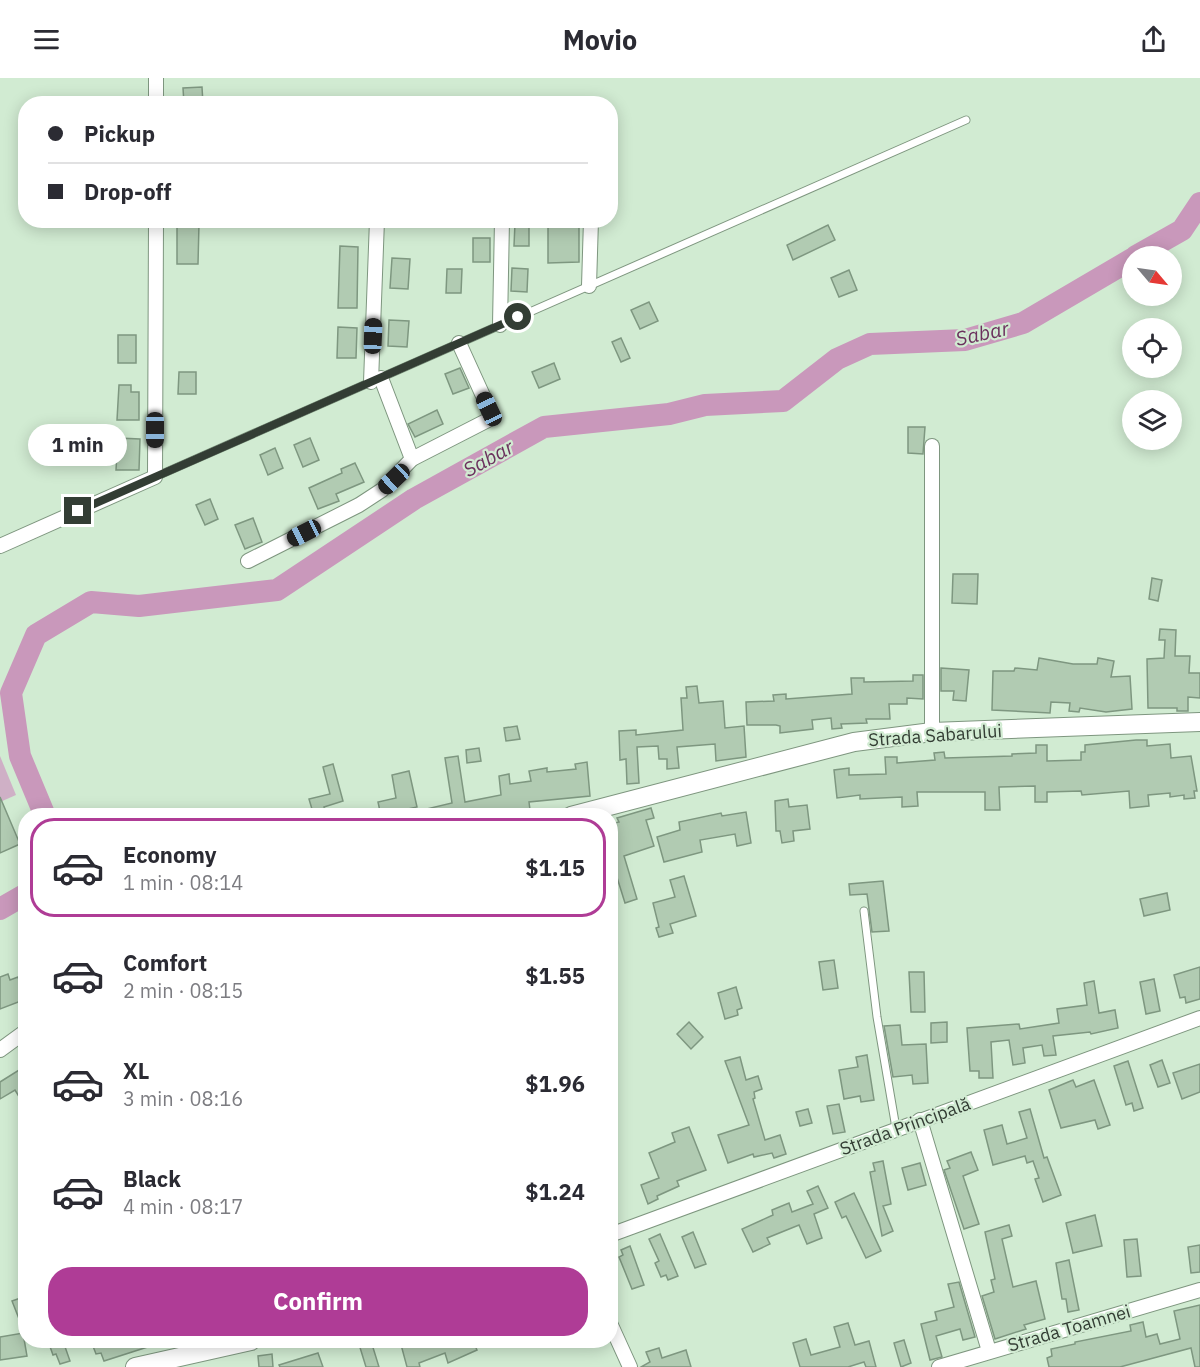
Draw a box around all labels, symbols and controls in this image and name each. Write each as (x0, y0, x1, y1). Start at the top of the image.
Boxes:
text: Movio (563, 22, 637, 57)
icon: menu (30, 23, 63, 56)
icon: share (1137, 23, 1170, 56)
text: Pickup (84, 119, 155, 148)
text: Drop-off (84, 177, 171, 206)
north arrow (1122, 246, 1182, 306)
map controls (1122, 246, 1182, 450)
route start (504, 303, 531, 330)
water label: Sabar (953, 314, 1012, 352)
car (363, 318, 383, 354)
button: locate (1122, 318, 1182, 378)
car (473, 389, 505, 429)
button: layers (1122, 390, 1182, 450)
car (146, 412, 164, 448)
callout: 1 min (28, 424, 128, 466)
text: 1 min (51, 431, 104, 458)
water label: Sabar (458, 433, 519, 483)
car (375, 460, 413, 498)
route end (64, 497, 91, 524)
car (284, 517, 324, 549)
street label: Strada Sabarului (867, 719, 1003, 751)
text: Economy (123, 840, 217, 869)
icon: car (51, 841, 105, 895)
text: $1.15 (525, 853, 585, 882)
text: 1 min · 08:14 (123, 869, 243, 896)
text: Comfort (123, 948, 207, 977)
icon: car (51, 949, 105, 1003)
text: $1.55 (525, 961, 585, 990)
text: 2 min · 08:15 (123, 977, 243, 1004)
text: XL (123, 1056, 149, 1085)
icon: car (51, 1057, 105, 1111)
text: $1.96 (525, 1069, 585, 1098)
text: 3 min · 08:16 (123, 1085, 243, 1112)
street label: Strada Principală (837, 1092, 974, 1160)
text: Black (123, 1164, 181, 1193)
icon: car (51, 1165, 105, 1219)
text: $1.24 (525, 1177, 585, 1206)
text: 4 min · 08:17 (123, 1193, 243, 1220)
button: Confirm (48, 1267, 588, 1336)
street label: Strada Toamnei (1005, 1300, 1133, 1356)

